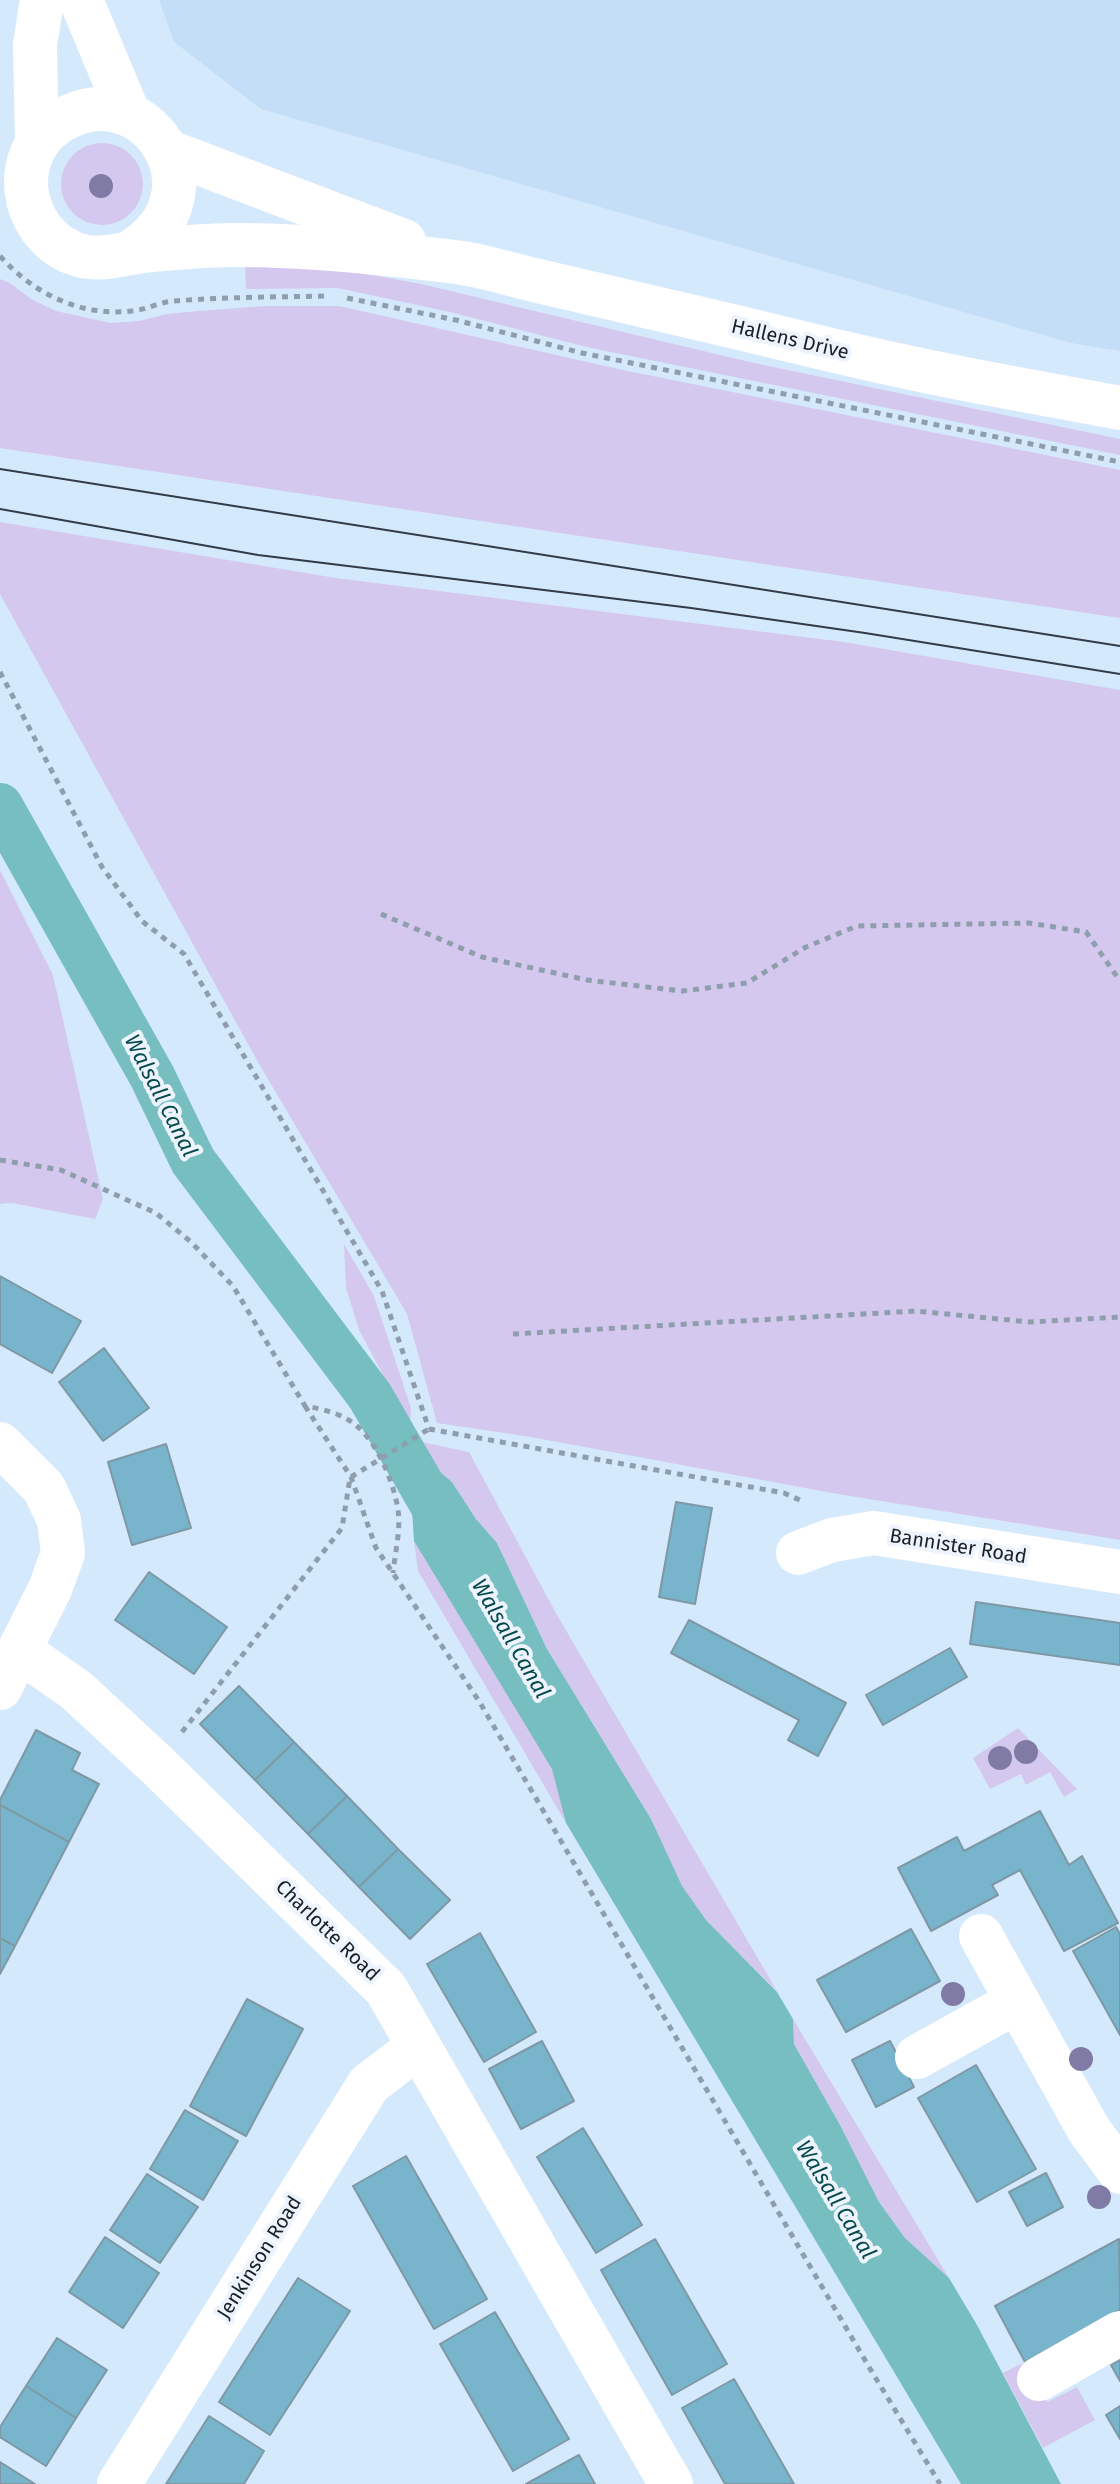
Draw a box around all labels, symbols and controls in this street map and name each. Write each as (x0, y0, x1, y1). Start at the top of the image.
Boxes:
street label: Hallens Drive (729, 315, 851, 365)
water label: Walsall Canal (118, 1030, 202, 1162)
street label: Bannister Road (888, 1524, 1028, 1570)
water label: Walsall Canal (465, 1575, 555, 1703)
street label: Charlotte Road (270, 1875, 384, 1987)
water label: Walsall Canal (789, 2136, 881, 2264)
street label: Jenkinson Road (213, 2192, 307, 2324)

